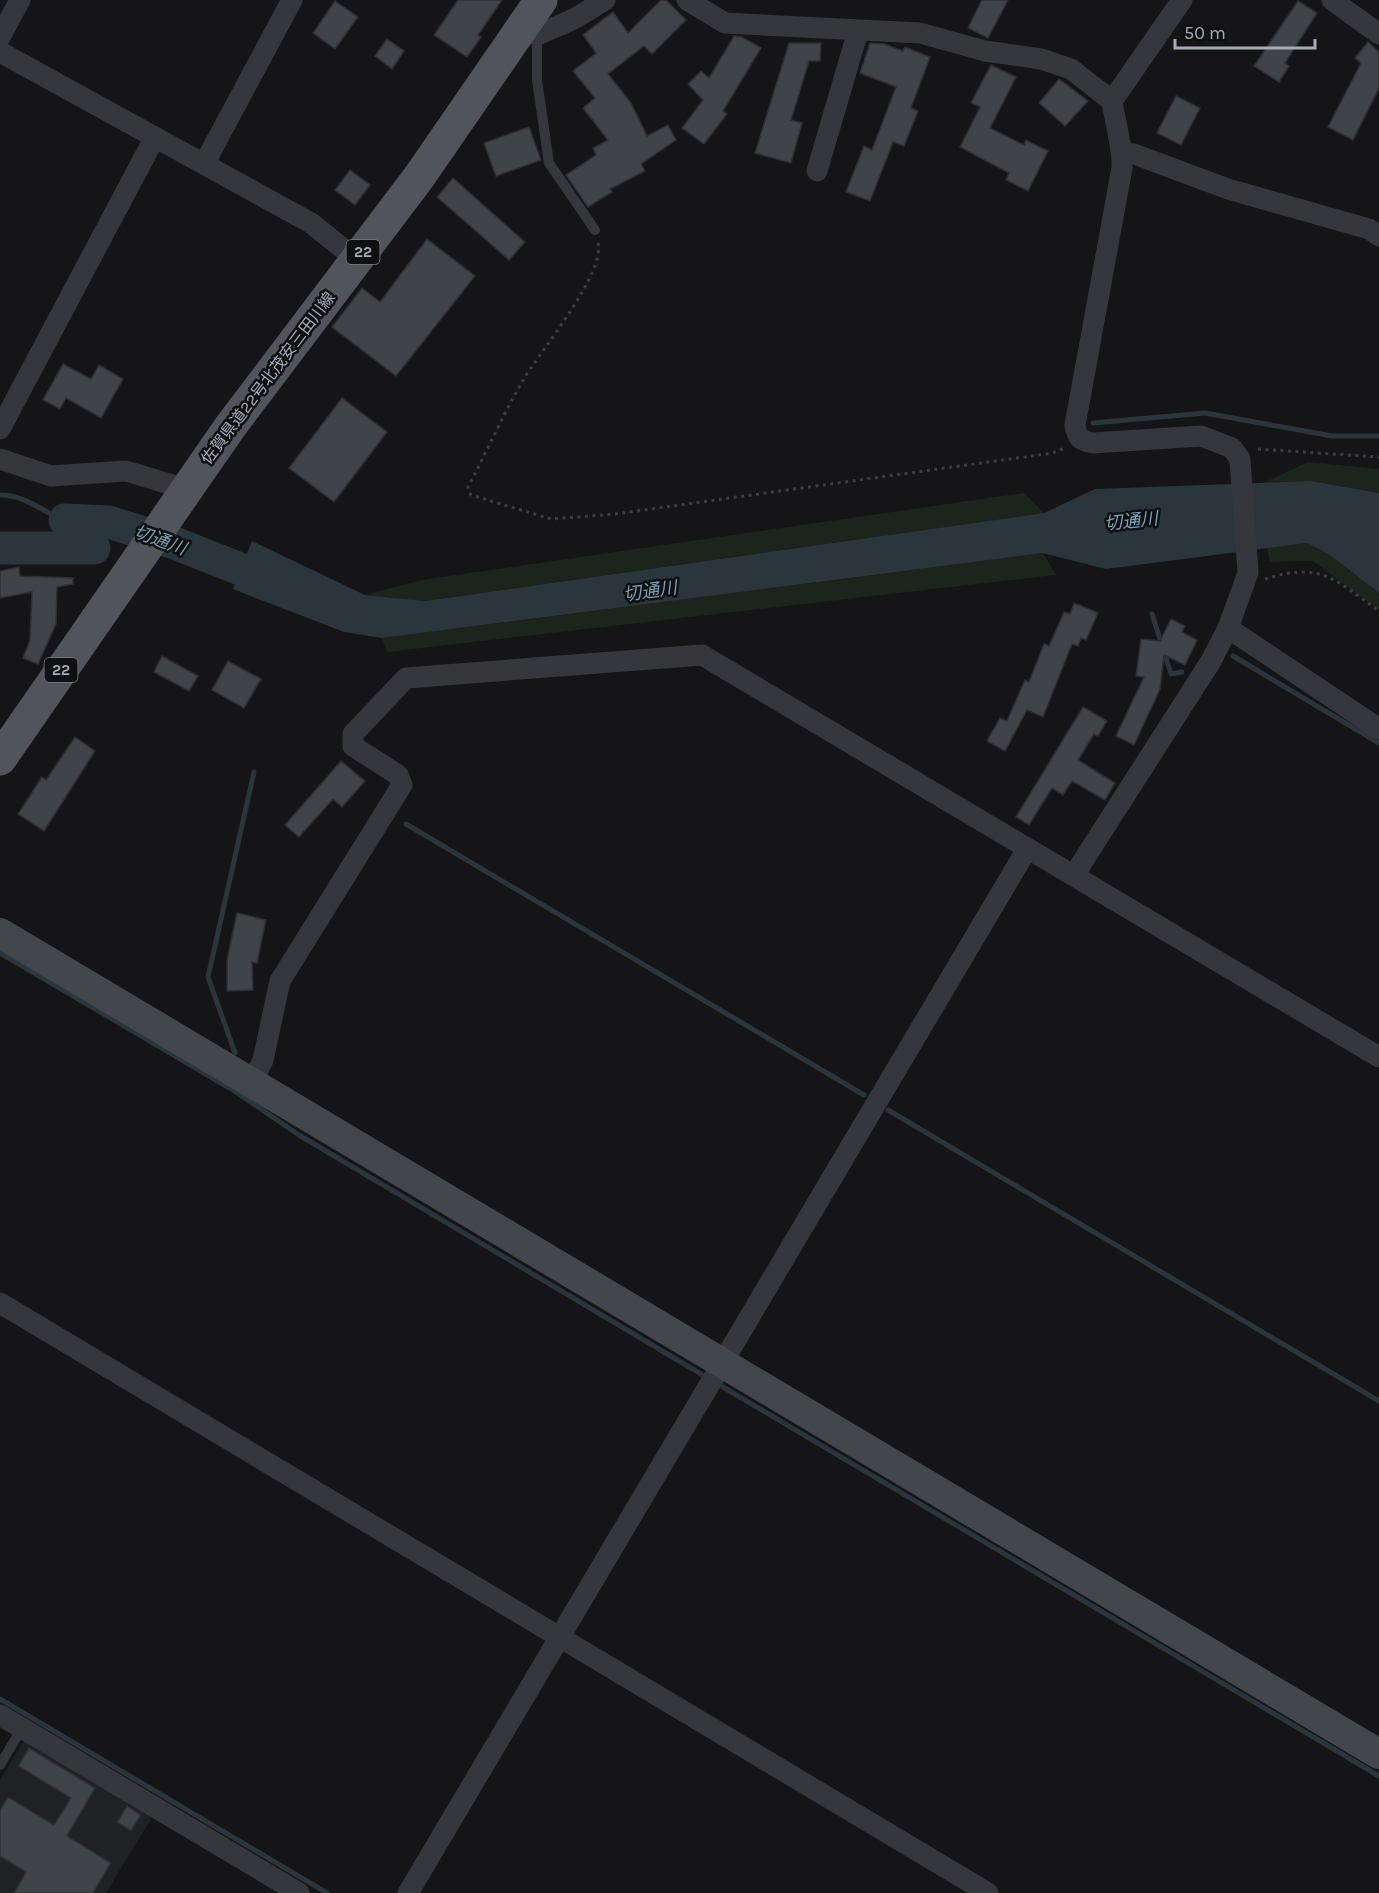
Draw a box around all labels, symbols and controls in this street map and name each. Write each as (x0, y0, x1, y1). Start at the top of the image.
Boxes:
scale bar (1175, 12, 1314, 50)
text: 50 m (1184, 22, 1226, 44)
road number: 22 (346, 240, 380, 264)
street label: 佐賀県道22号北茂安三田川線 (197, 288, 339, 468)
water label: 切通川 (1103, 507, 1161, 535)
water label: 切通川 (131, 520, 191, 560)
water label: 切通川 (622, 576, 680, 606)
road number: 22 (44, 658, 78, 682)

